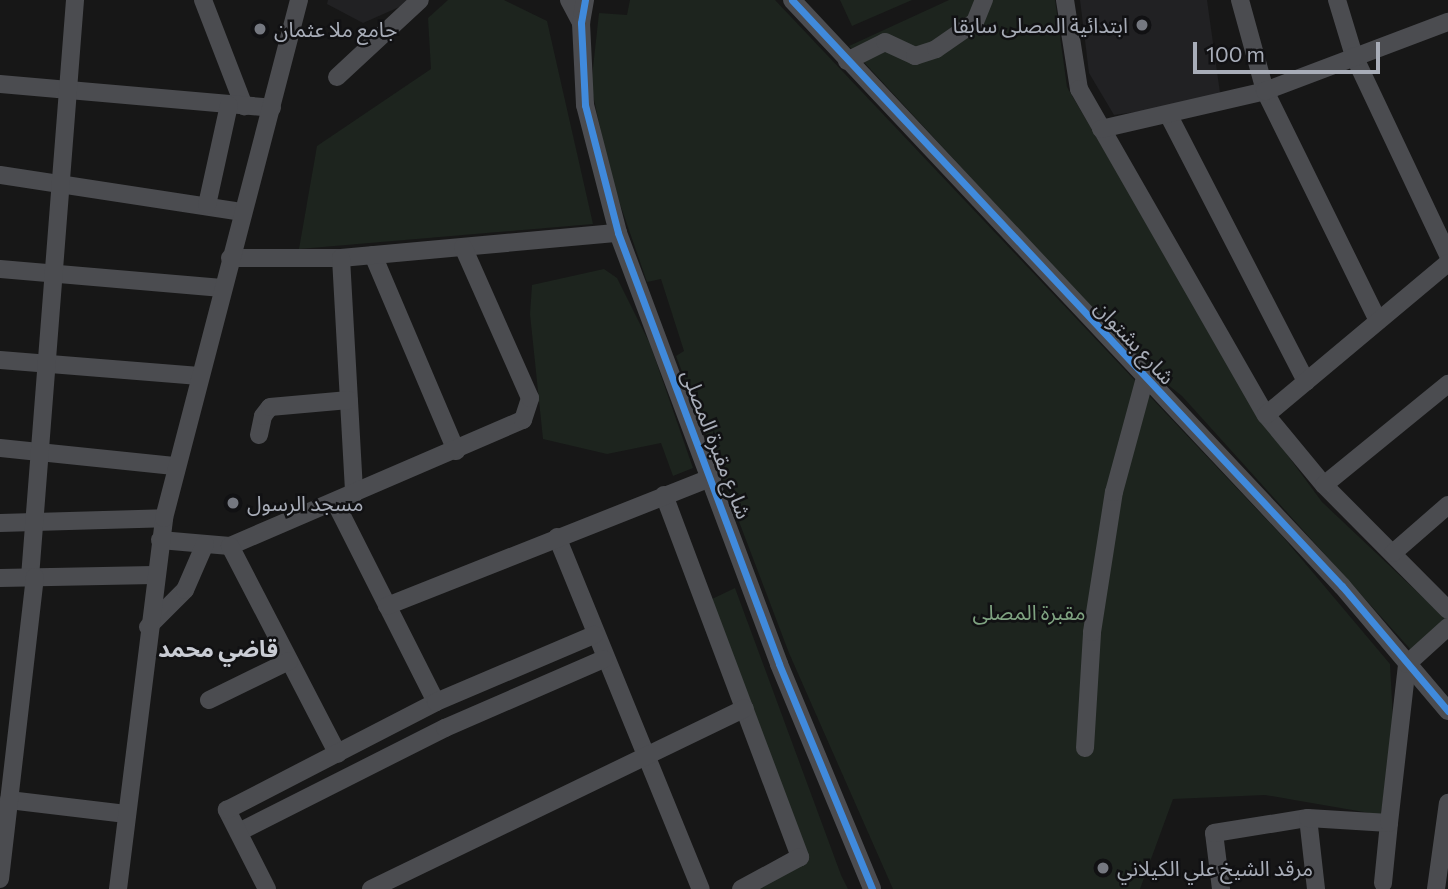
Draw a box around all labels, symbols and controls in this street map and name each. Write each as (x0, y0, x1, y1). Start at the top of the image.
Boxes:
place label: ابتدائية المصلى سابقا (953, 12, 1128, 38)
place label: جامع ملا عثمان (274, 16, 397, 42)
marker: ابتدائية المصلى سابقا (1134, 17, 1150, 33)
marker: جامع ملا عثمان (252, 21, 268, 37)
scale bar (1196, 28, 1383, 72)
text: 100 m (1206, 41, 1265, 66)
street label: شارع بشتوان (1090, 295, 1180, 389)
street label: شارع مقبرة المصلى (677, 366, 757, 522)
place label: مسجد الرسول (247, 490, 364, 516)
marker: مسجد الرسول (225, 495, 241, 511)
park label: مقبرة المصلى (973, 599, 1085, 625)
district label: قاضي محمد (158, 634, 278, 662)
place label: مرقد الشيخ علي الكيلاني (1117, 855, 1313, 881)
marker: مرقد الشيخ علي الكيلاني (1095, 860, 1111, 876)

